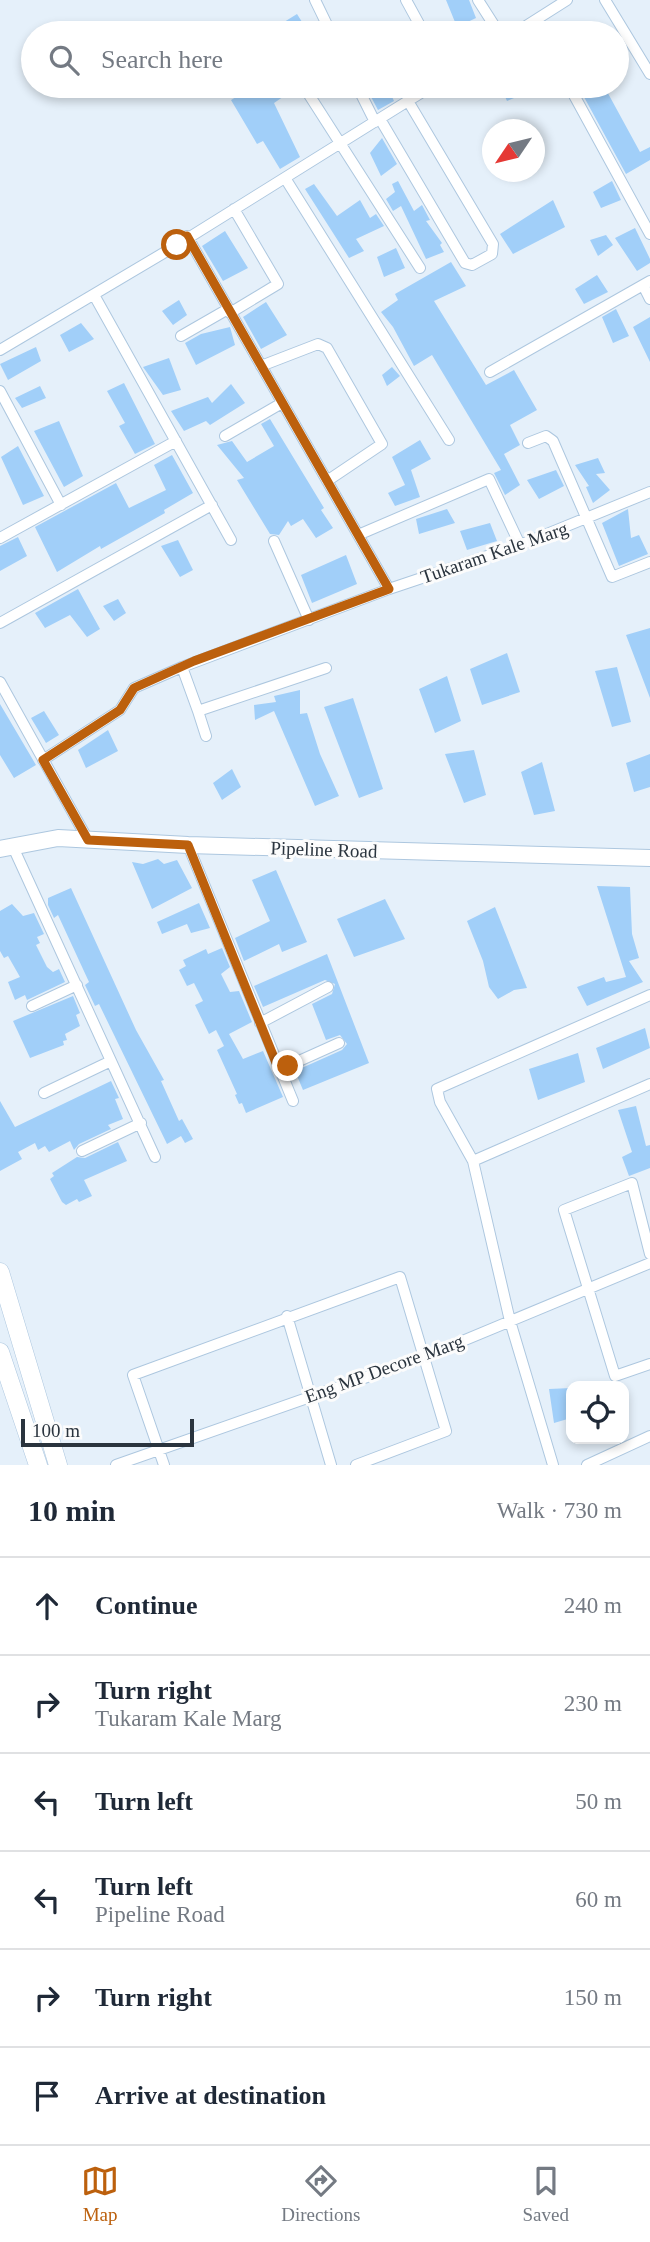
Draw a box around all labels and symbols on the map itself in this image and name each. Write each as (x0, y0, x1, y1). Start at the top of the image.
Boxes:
north arrow (482, 119, 545, 182)
route start (161, 229, 192, 260)
street label: Tukaram Kale Marg (418, 517, 571, 587)
street label: Pipeline Road (270, 837, 378, 862)
route end (272, 1050, 303, 1081)
street label: Eng MP Decore Marg (302, 1330, 467, 1407)
scale bar (21, 1416, 194, 1448)

